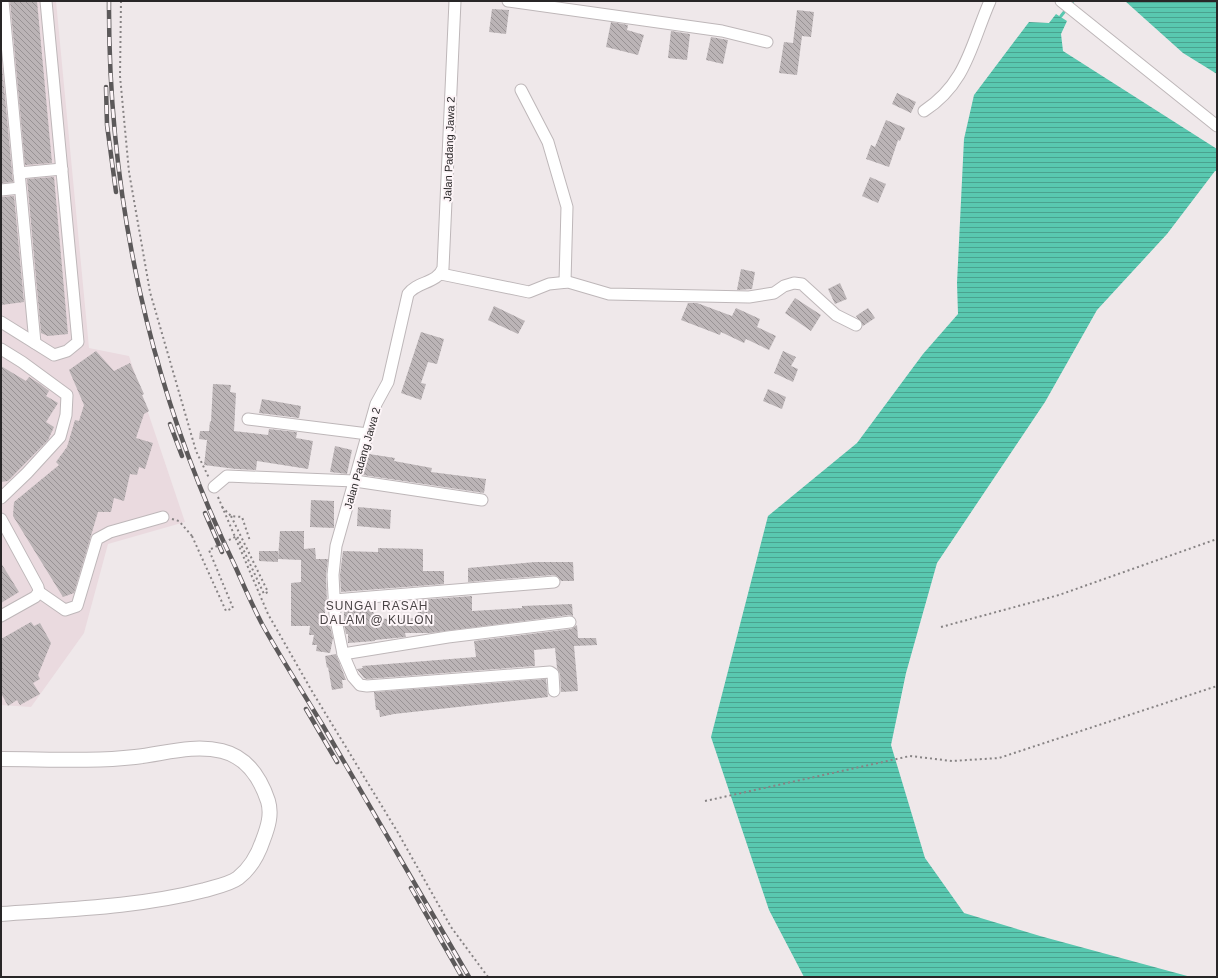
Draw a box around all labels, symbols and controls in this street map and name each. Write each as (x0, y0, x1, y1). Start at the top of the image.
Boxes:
street label: Jalan Padang Jawa 2 (441, 96, 457, 202)
street label: Jalan Padang Jawa 2 (342, 406, 382, 510)
district label: SUNGAI RASAH DALAM @ KULON (320, 599, 434, 627)

